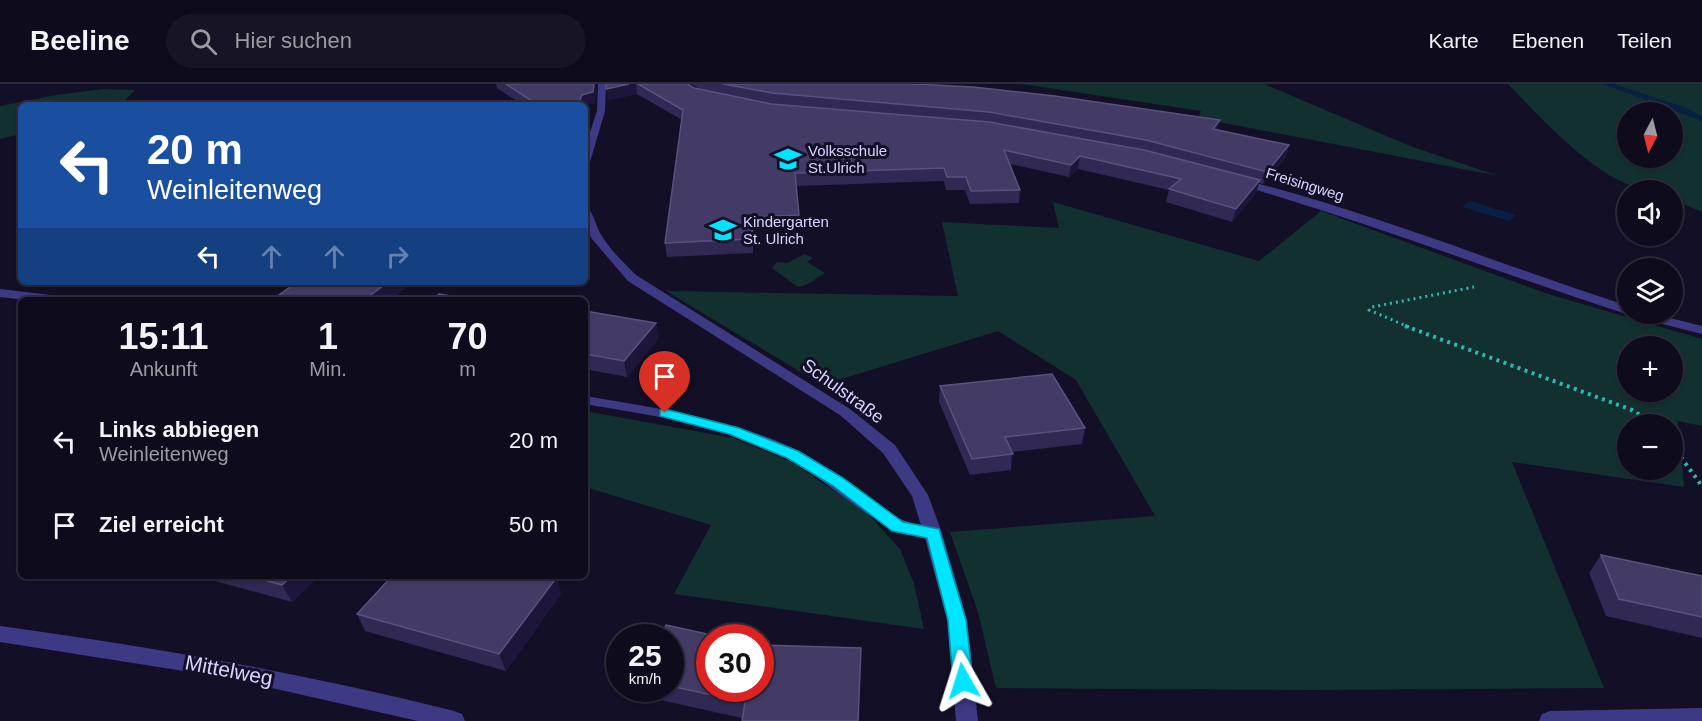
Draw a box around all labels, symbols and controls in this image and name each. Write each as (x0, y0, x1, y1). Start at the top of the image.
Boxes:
search box (166, 14, 586, 68)
text: Beeline (30, 25, 130, 56)
icon: search (187, 25, 220, 58)
text: Hier suchen (235, 28, 352, 53)
text: Karte (1429, 29, 1479, 52)
text: Ebenen (1512, 29, 1584, 52)
text: Teilen (1617, 29, 1672, 52)
north arrow (1617, 102, 1683, 168)
map controls (1617, 102, 1683, 480)
icon: left (48, 126, 126, 204)
text: 20 m (147, 126, 243, 173)
place label: Volksschule St.Ulrich (808, 142, 887, 176)
school or university icon: Volksschule St.Ulrich (773, 144, 803, 174)
street label: Freisingweg (1264, 164, 1346, 204)
text: Weinleitenweg (147, 175, 322, 205)
button: sound (1617, 180, 1683, 246)
place label: Kindergarten St. Ulrich (743, 213, 829, 247)
school or university icon: Kindergarten St. Ulrich (708, 215, 738, 245)
icon: left (192, 240, 225, 273)
icon: ahead (255, 240, 288, 273)
icon: ahead (318, 240, 351, 273)
icon: right (381, 240, 414, 273)
button: layers (1617, 258, 1683, 324)
text: 15:11 (119, 316, 209, 357)
text: 1 (318, 316, 338, 357)
text: 70 (447, 316, 487, 357)
button: + (1617, 336, 1683, 402)
pin (639, 351, 690, 413)
street label: Schulstraße (798, 355, 888, 427)
text: Ankunft (130, 358, 197, 380)
text: Min. (309, 358, 347, 380)
text: m (459, 358, 476, 380)
icon: arrive (648, 360, 681, 393)
button: − (1617, 414, 1683, 480)
text: Links abbiegen (99, 417, 259, 442)
icon: left (48, 425, 81, 458)
text: 20 m (509, 428, 558, 453)
text: Weinleitenweg (99, 443, 229, 465)
icon: arrive (48, 509, 81, 542)
text: Ziel erreicht (99, 512, 224, 537)
text: 50 m (509, 512, 558, 537)
speed limit sign: 30 (696, 624, 774, 702)
text: 25 (628, 639, 662, 672)
position arrow (931, 649, 995, 713)
street label: Mittelweg (183, 650, 275, 690)
text: km/h (629, 670, 661, 687)

